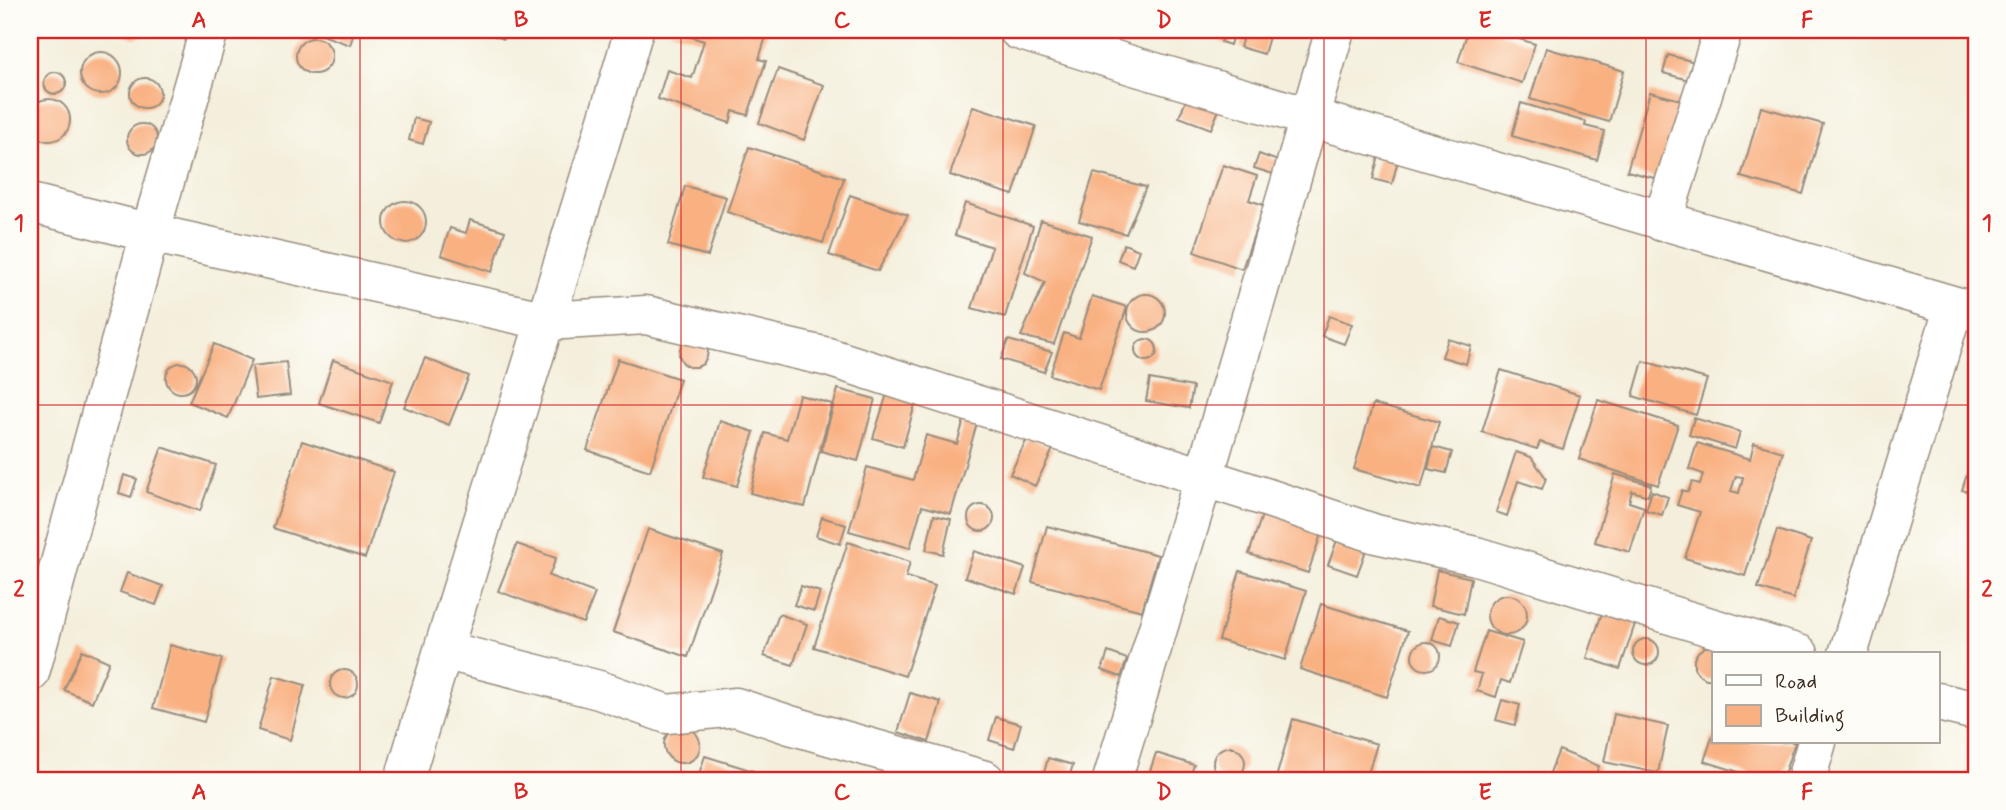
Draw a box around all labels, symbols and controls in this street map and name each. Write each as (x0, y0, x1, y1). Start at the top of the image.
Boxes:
text: A (191, 6, 207, 36)
text: B (514, 6, 529, 36)
text: C (834, 6, 851, 36)
text: D (1156, 6, 1172, 36)
text: E (1478, 6, 1492, 36)
text: F (1801, 6, 1813, 36)
text: 1 (14, 209, 24, 239)
text: 1 (1982, 209, 1992, 239)
text: 2 (13, 575, 25, 605)
text: 2 (1981, 575, 1993, 605)
legend (1712, 652, 1940, 744)
text: Road (1775, 668, 1817, 696)
text: Building (1775, 702, 1845, 732)
text: A (191, 778, 207, 808)
text: B (514, 778, 529, 808)
text: C (834, 778, 851, 808)
text: D (1156, 778, 1172, 808)
text: E (1478, 778, 1492, 808)
text: F (1801, 778, 1813, 808)

